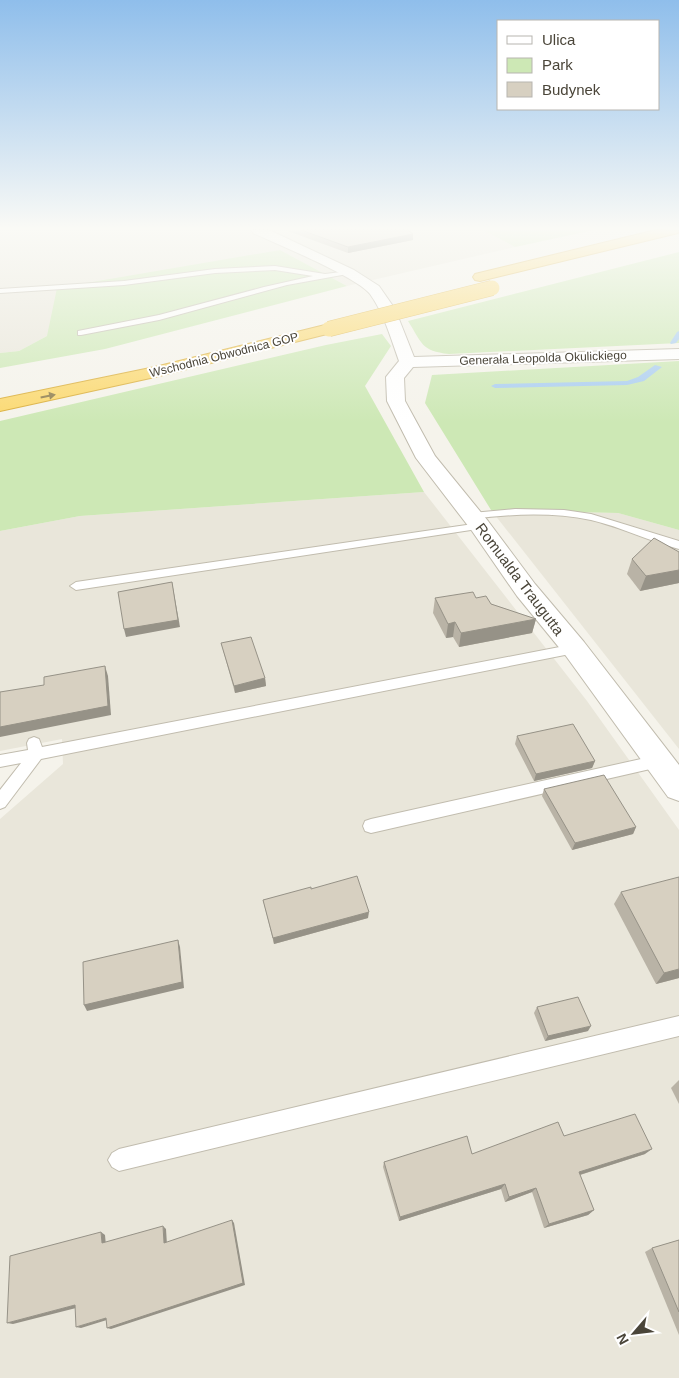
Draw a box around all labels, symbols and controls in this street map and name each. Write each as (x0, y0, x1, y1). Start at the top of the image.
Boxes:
legend (497, 20, 659, 110)
text: Ulica (542, 31, 576, 48)
text: Park (542, 56, 573, 73)
text: Budynek (542, 81, 601, 98)
street label: Wschodnia Obwodnica GOP (148, 330, 300, 380)
street label: Generała Leopolda Okulickiego (459, 348, 627, 368)
one-way arrow (40, 391, 56, 399)
street label: Romualda Traugutta (472, 520, 568, 639)
north arrow (609, 1308, 659, 1358)
text: N (613, 1331, 632, 1347)

